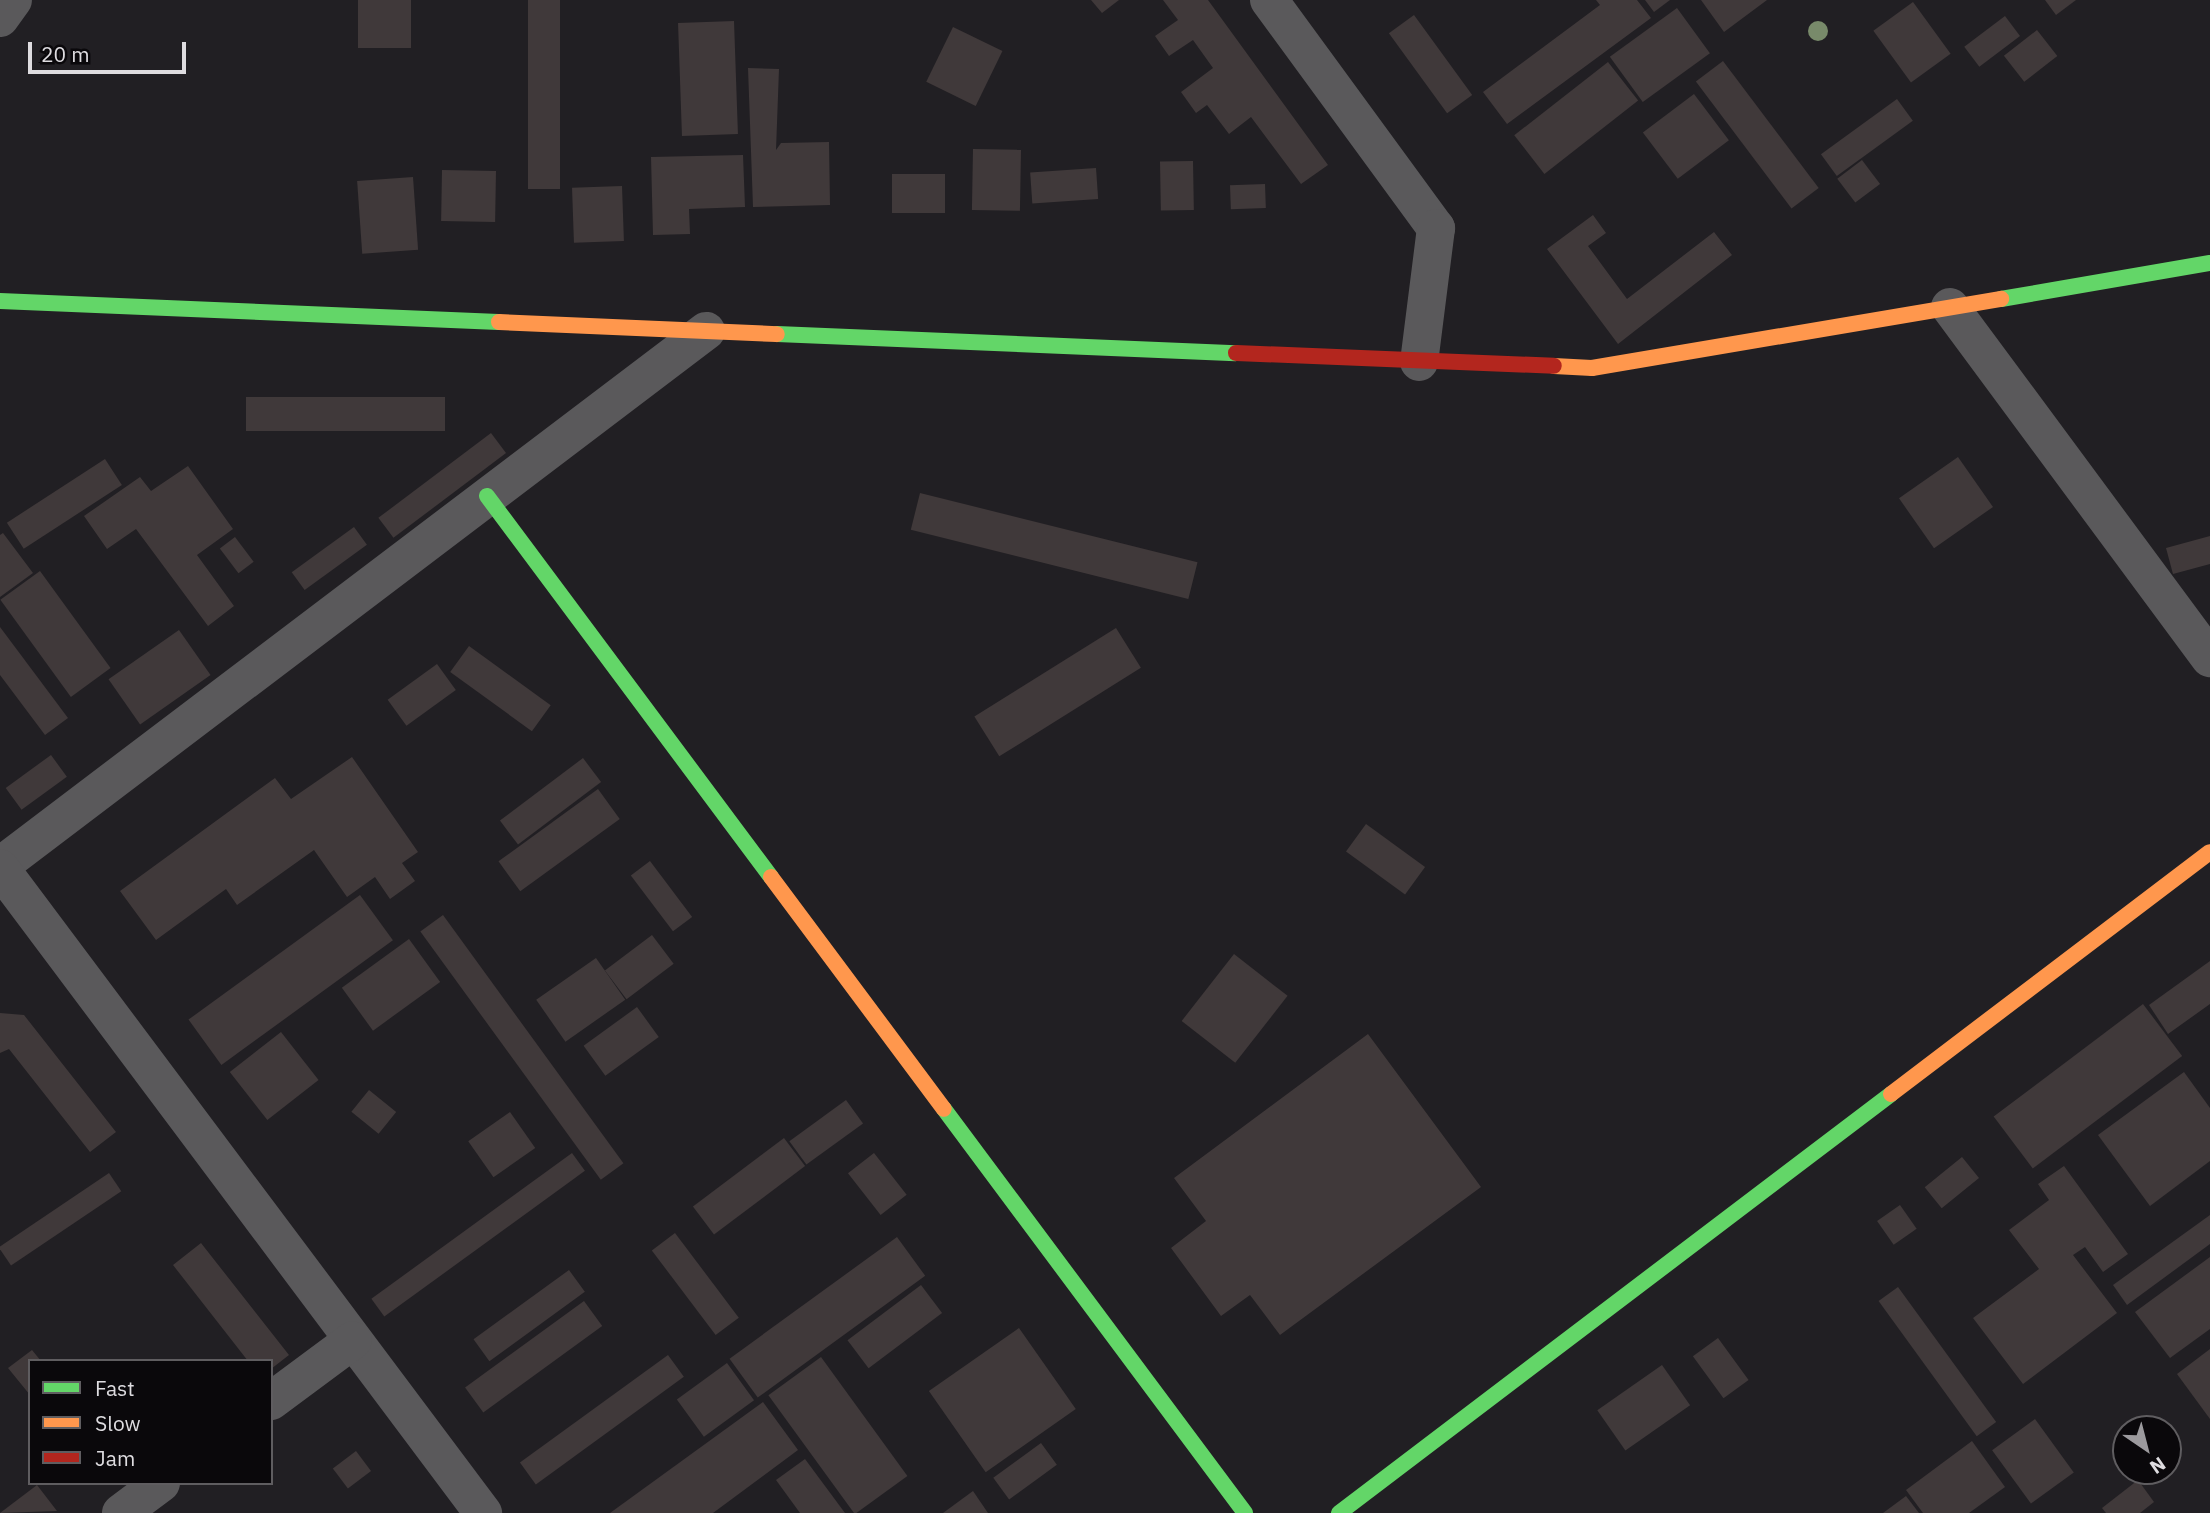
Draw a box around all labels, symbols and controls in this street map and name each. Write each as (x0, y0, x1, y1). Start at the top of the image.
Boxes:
scale bar (32, 28, 189, 72)
text: 20 m (41, 40, 90, 68)
legend (28, 1359, 273, 1485)
text: Fast (95, 1374, 135, 1402)
text: Slow (95, 1409, 141, 1437)
north arrow (2112, 1415, 2182, 1485)
text: Jam (95, 1444, 135, 1472)
text: N (2145, 1452, 2170, 1479)

